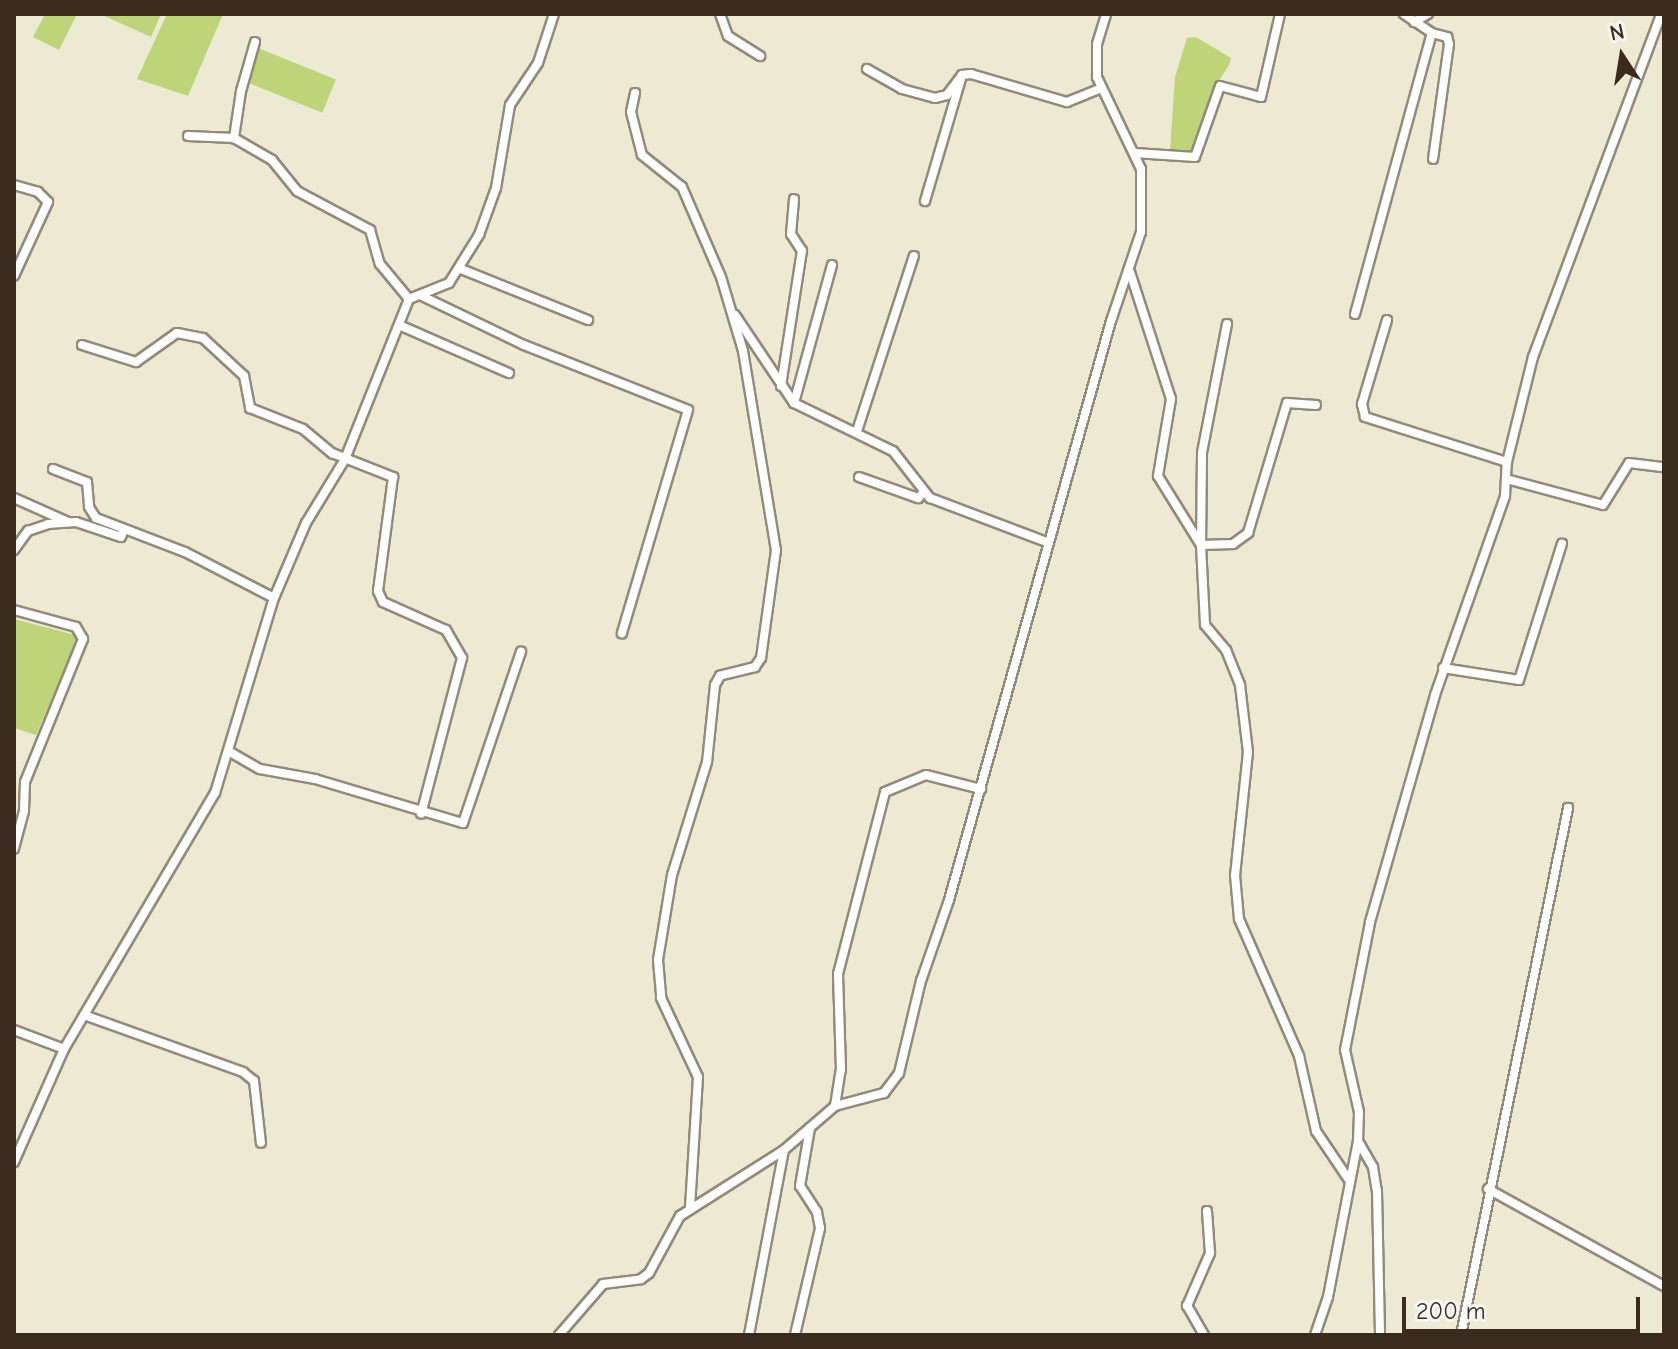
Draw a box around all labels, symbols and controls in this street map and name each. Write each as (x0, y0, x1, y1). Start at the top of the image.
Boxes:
north arrow (1582, 16, 1662, 96)
text: N (1607, 18, 1627, 47)
scale bar (1406, 1281, 1644, 1331)
text: 200 m (1416, 1297, 1486, 1325)

